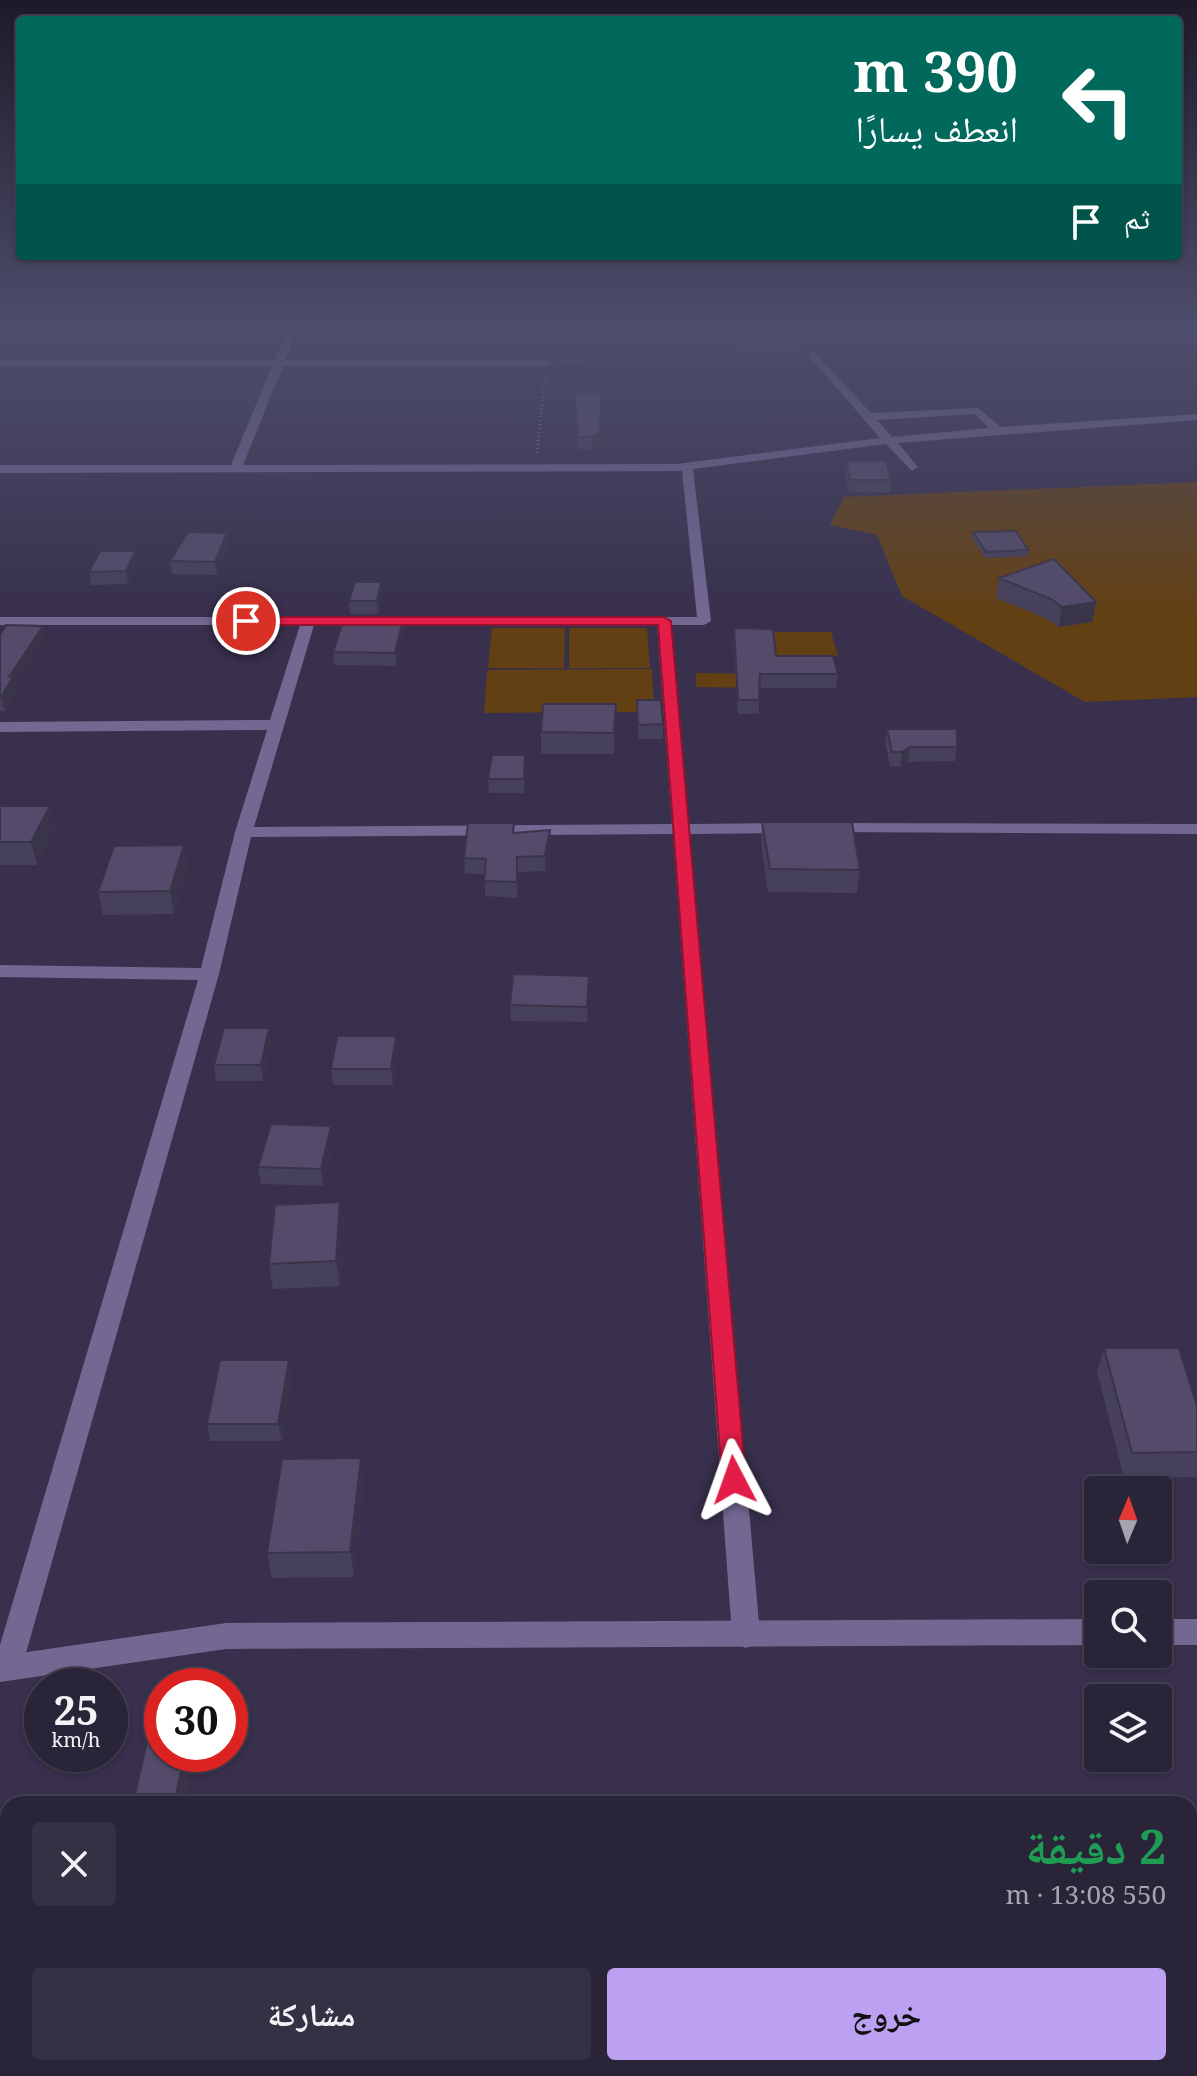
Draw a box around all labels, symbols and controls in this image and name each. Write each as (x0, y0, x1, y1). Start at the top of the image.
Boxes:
text: 390 m (853, 32, 1018, 108)
icon: left (1046, 48, 1150, 152)
text: انعطف يسارًا (855, 104, 1018, 153)
text: ثم (1124, 197, 1150, 238)
icon: arrive (1064, 200, 1108, 244)
pin (212, 587, 280, 655)
icon: arrive (224, 599, 268, 643)
position arrow (692, 1438, 776, 1522)
north arrow (1084, 1476, 1172, 1564)
map controls (1084, 1476, 1172, 1772)
button: search (1084, 1580, 1172, 1668)
speed limit sign: 30 (144, 1668, 248, 1772)
text: 25 (53, 1682, 99, 1737)
button: layers (1084, 1684, 1172, 1772)
text: km/h (51, 1726, 101, 1753)
text: 2 دقيقة (1026, 1813, 1166, 1878)
button: close (32, 1822, 116, 1906)
text: 550 m · 13:08 (1005, 1876, 1166, 1912)
button: مشاركة (32, 1968, 591, 2060)
button: خروج (607, 1968, 1166, 2060)

